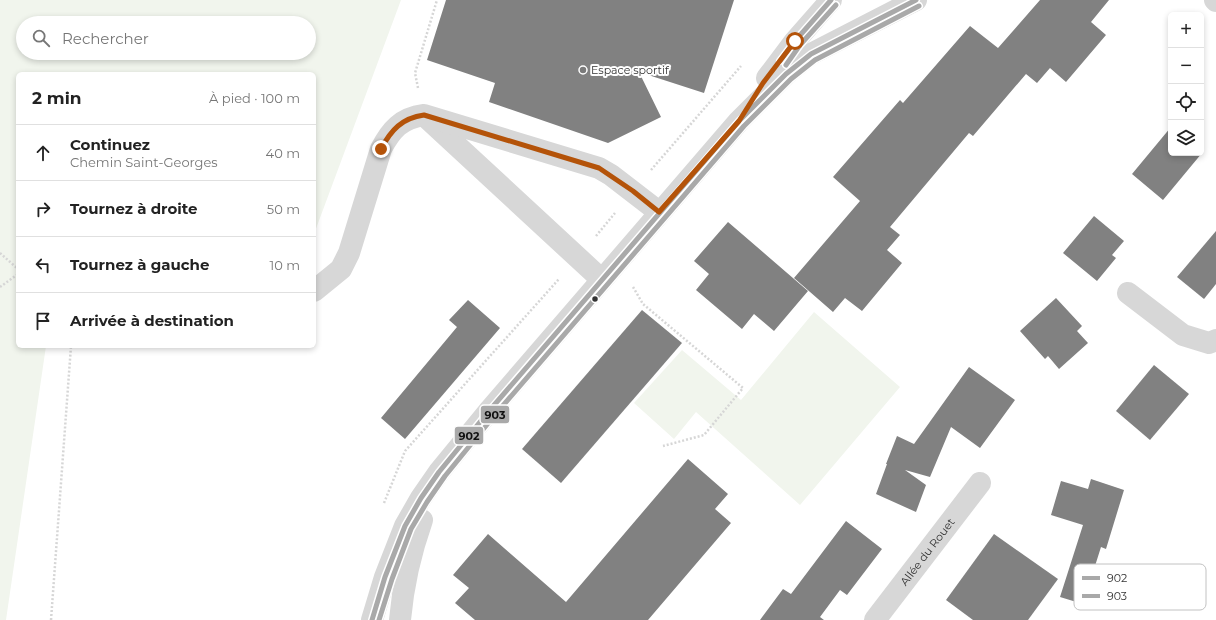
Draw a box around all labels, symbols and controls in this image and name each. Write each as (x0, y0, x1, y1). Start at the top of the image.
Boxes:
map controls (1168, 12, 1204, 156)
button: + (1168, 12, 1204, 48)
search box (16, 16, 316, 60)
icon: search (30, 27, 52, 49)
text: Rechercher (62, 29, 149, 48)
route start (786, 32, 804, 50)
button: − (1168, 48, 1204, 84)
place label: Espace sportif (591, 63, 670, 77)
marker: Espace sportif (578, 65, 588, 75)
button: locate (1168, 84, 1204, 120)
text: 2 min (32, 88, 82, 108)
text: À pied · 100 m (209, 90, 300, 106)
button: layers (1168, 120, 1204, 156)
text: Continuez (70, 135, 150, 154)
route end (372, 140, 390, 158)
icon: ahead (32, 142, 54, 164)
text: 40 m (266, 145, 300, 161)
text: Chemin Saint-Georges (70, 154, 218, 170)
icon: right (32, 198, 54, 220)
text: Tournez à droite (70, 199, 198, 218)
text: 50 m (267, 201, 300, 217)
icon: left (32, 254, 54, 276)
text: Tournez à gauche (70, 255, 209, 274)
text: 10 m (270, 257, 300, 273)
unlabelled marker (590, 294, 600, 304)
icon: arrive (32, 310, 54, 332)
text: Arrivée à destination (70, 311, 234, 330)
line badge: 903 (480, 405, 510, 424)
text: 903 (485, 408, 506, 422)
line badge: 902 (454, 426, 484, 445)
text: 902 (459, 429, 480, 443)
street label: Allée du Rouet (897, 515, 958, 588)
legend (1074, 564, 1206, 610)
text: 902 (1107, 571, 1127, 585)
text: 903 (1107, 589, 1127, 603)

